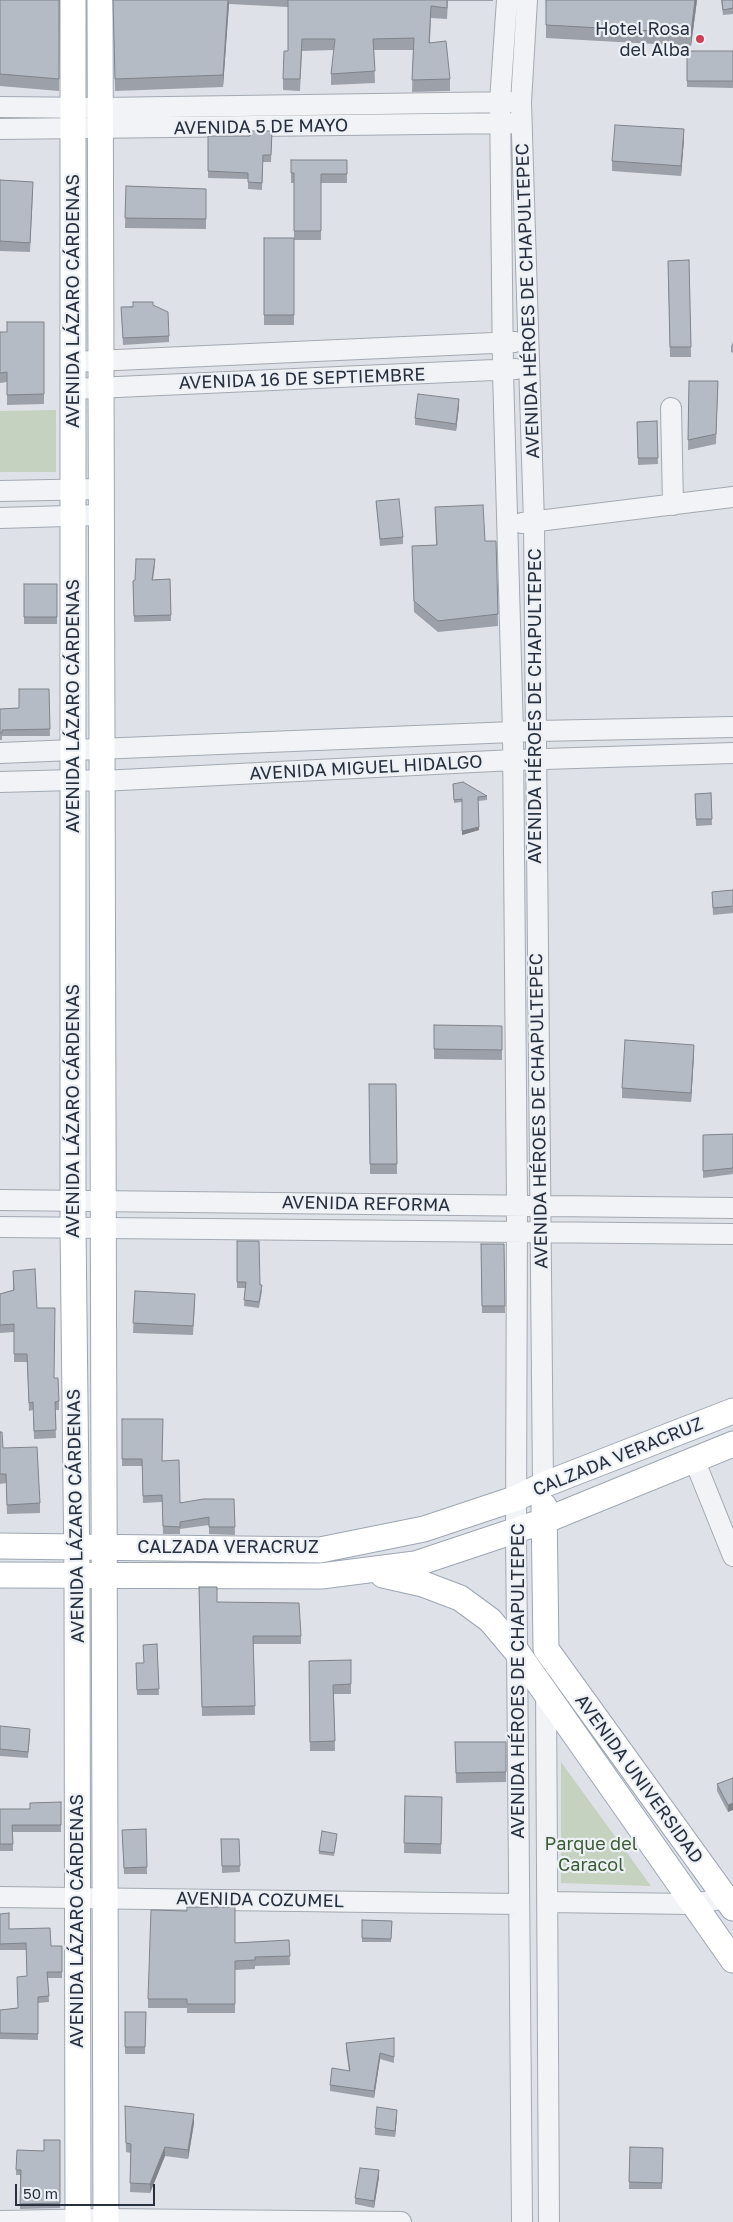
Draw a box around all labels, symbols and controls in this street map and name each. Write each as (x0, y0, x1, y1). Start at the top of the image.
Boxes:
place label: Hotel Rosa del Alba (595, 18, 690, 60)
marker: Hotel Rosa del Alba (694, 33, 706, 45)
street label: AVENIDA 5 DE MAYO (173, 115, 349, 139)
street label: AVENIDA HÉROES DE CHAPULTEPEC (512, 143, 544, 459)
street label: AVENIDA LÁZARO CÁRDENAS (62, 174, 84, 428)
street label: AVENIDA 16 DE SEPTIEMBRE (178, 364, 426, 394)
street label: AVENIDA HÉROES DE CHAPULTEPEC (524, 548, 546, 864)
street label: AVENIDA LÁZARO CÁRDENAS (62, 579, 84, 833)
street label: AVENIDA MIGUEL HIDALGO (249, 751, 483, 785)
street label: AVENIDA HÉROES DE CHAPULTEPEC (525, 953, 553, 1269)
street label: AVENIDA LÁZARO CÁRDENAS (62, 984, 84, 1238)
street label: AVENIDA REFORMA (282, 1192, 450, 1216)
street label: AVENIDA LÁZARO CÁRDENAS (63, 1389, 89, 1643)
street label: CALZADA VERACRUZ (530, 1413, 706, 1501)
street label: AVENIDA HÉROES DE CHAPULTEPEC (507, 1523, 529, 1839)
street label: CALZADA VERACRUZ (137, 1536, 319, 1558)
street label: AVENIDA UNIVERSIDAD (570, 1690, 708, 1868)
street label: AVENIDA LÁZARO CÁRDENAS (66, 1794, 88, 2048)
park label: Parque del Caracol (545, 1833, 637, 1876)
street label: AVENIDA COZUMEL (176, 1888, 344, 1912)
scale bar (18, 2174, 158, 2206)
text: 50 m (23, 2184, 58, 2202)

